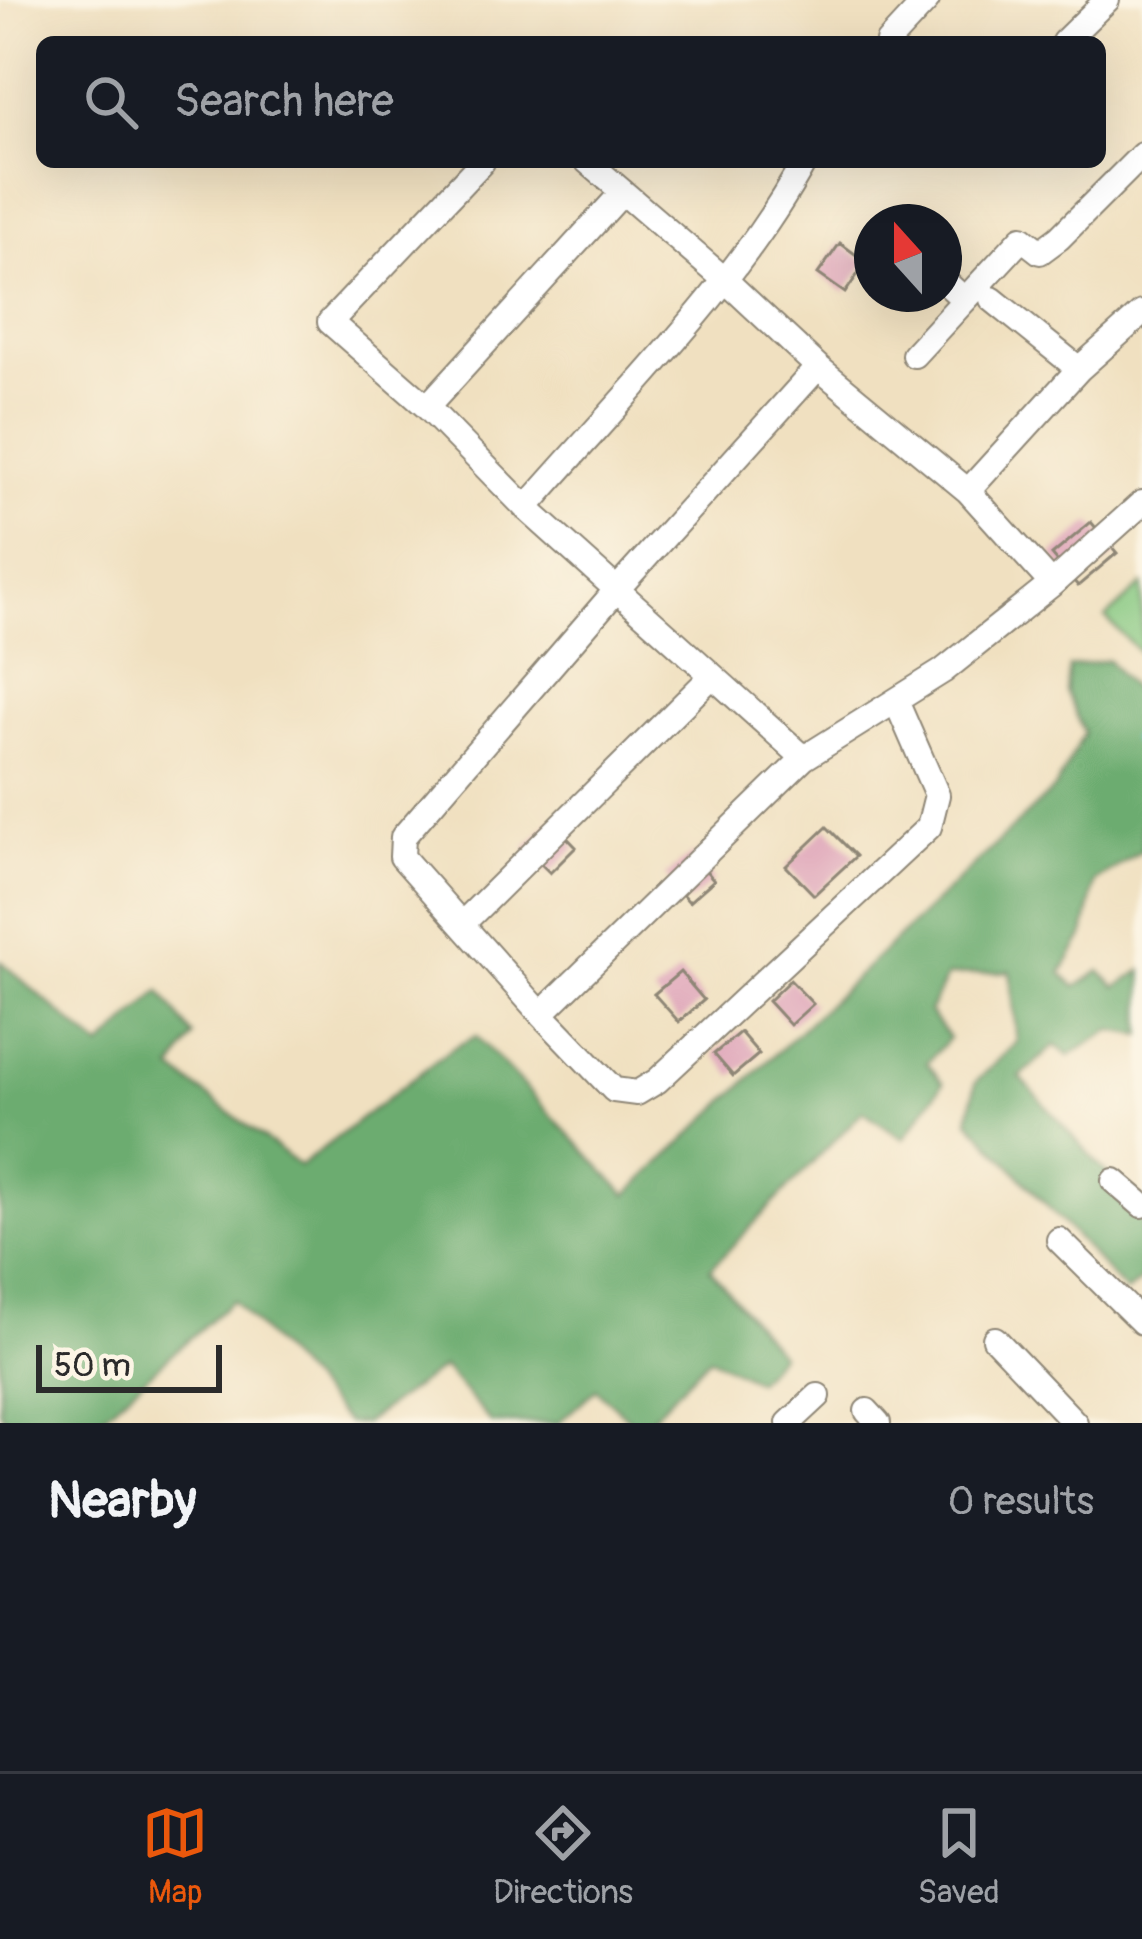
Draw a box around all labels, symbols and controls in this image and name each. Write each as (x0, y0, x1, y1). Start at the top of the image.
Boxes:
search box (36, 36, 1106, 168)
icon: search (78, 69, 144, 135)
text: Search here (174, 74, 394, 130)
north arrow (854, 204, 962, 312)
scale bar (36, 1339, 222, 1392)
text: 50 m (54, 1345, 131, 1386)
text: Nearby (48, 1469, 196, 1533)
text: 0 results (948, 1477, 1094, 1526)
tab: Map (142, 1800, 208, 1913)
tab: Directions (493, 1800, 633, 1913)
tab: Saved (918, 1800, 1000, 1913)

